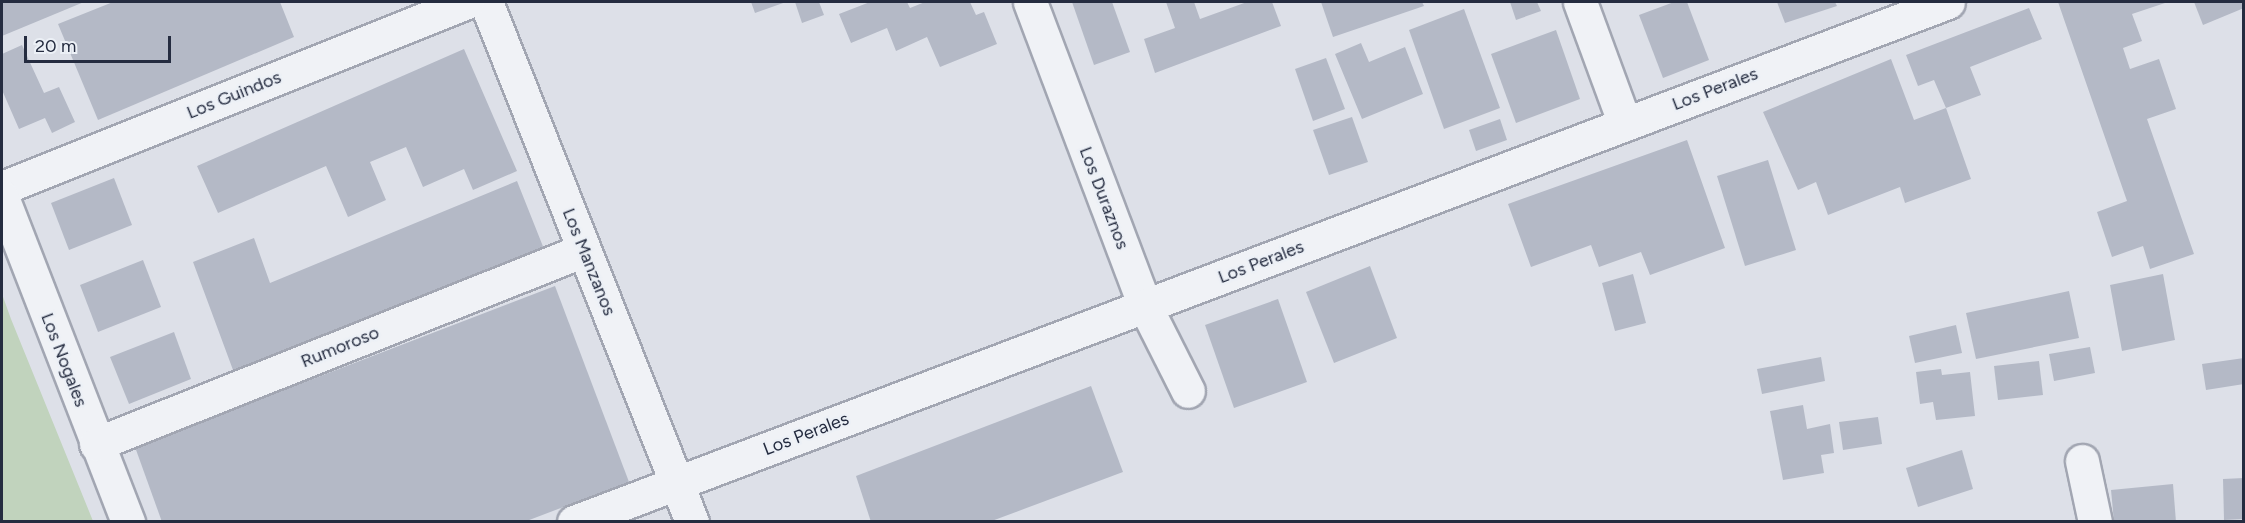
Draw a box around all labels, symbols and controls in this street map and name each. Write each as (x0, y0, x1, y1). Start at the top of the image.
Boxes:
scale bar (27, 24, 174, 62)
text: 20 m (35, 35, 76, 57)
street label: Los Perales (1669, 63, 1761, 115)
street label: Los Guindos (184, 66, 284, 124)
street label: Los Duraznos (1075, 144, 1133, 252)
street label: Los Manzanos (558, 205, 620, 319)
street label: Los Perales (1215, 236, 1307, 288)
street label: Los Nogales (36, 310, 92, 410)
street label: Rumoroso (298, 322, 382, 372)
street label: Los Perales (760, 408, 852, 460)

